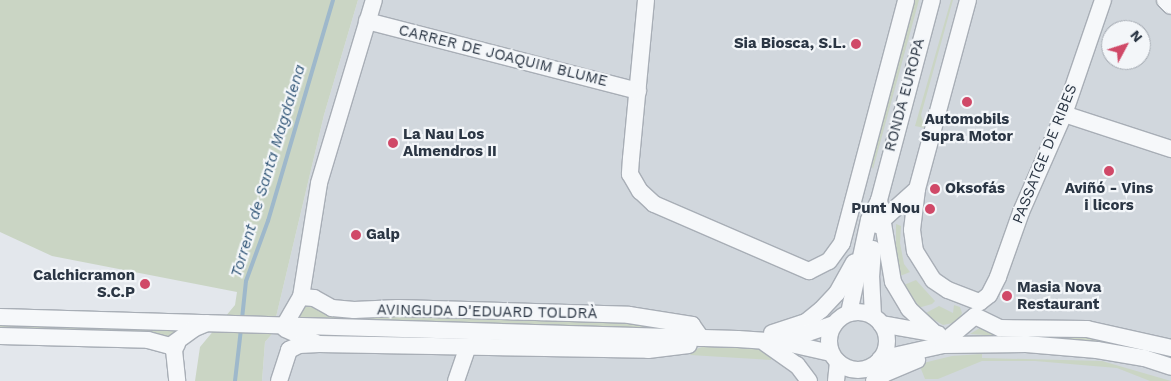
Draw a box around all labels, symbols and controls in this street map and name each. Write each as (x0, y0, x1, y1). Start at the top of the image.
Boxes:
north arrow (1101, 20, 1151, 70)
street label: CARRER DE JOAQUIM BLUME (397, 21, 609, 91)
text: N (1127, 27, 1146, 45)
place label: Sia Biosca, S.L. (734, 35, 846, 53)
street label: RONDA EUROPA (881, 36, 929, 154)
marker: Sia Biosca, S.L. (850, 38, 862, 50)
water label: Torrent de Santa Magdalena (226, 62, 310, 280)
street label: PASSATGE DE RIBES (1009, 82, 1081, 226)
marker: Automobils Supra Motor (961, 96, 973, 108)
place label: Automobils Supra Motor (921, 110, 1013, 145)
place label: La Nau Los Almendros II (403, 125, 497, 160)
marker: La Nau Los Almendros II (387, 137, 399, 149)
marker: Aviñó - Vins i licors (1103, 165, 1115, 177)
place label: Aviñó - Vins i licors (1065, 179, 1153, 214)
place label: Oksofás (945, 180, 1005, 198)
marker: Oksofás (929, 183, 941, 195)
place label: Punt Nou (851, 200, 920, 218)
marker: Punt Nou (924, 203, 936, 215)
place label: Galp (366, 226, 400, 244)
marker: Galp (350, 229, 362, 241)
place label: Calchicramon S.C.P (33, 266, 135, 301)
marker: Calchicramon S.C.P (139, 278, 151, 290)
place label: Masia Nova Restaurant (1017, 278, 1101, 313)
marker: Masia Nova Restaurant (1001, 290, 1013, 302)
street label: AVINGUDA D'EDUARD TOLDRÀ (376, 301, 598, 323)

